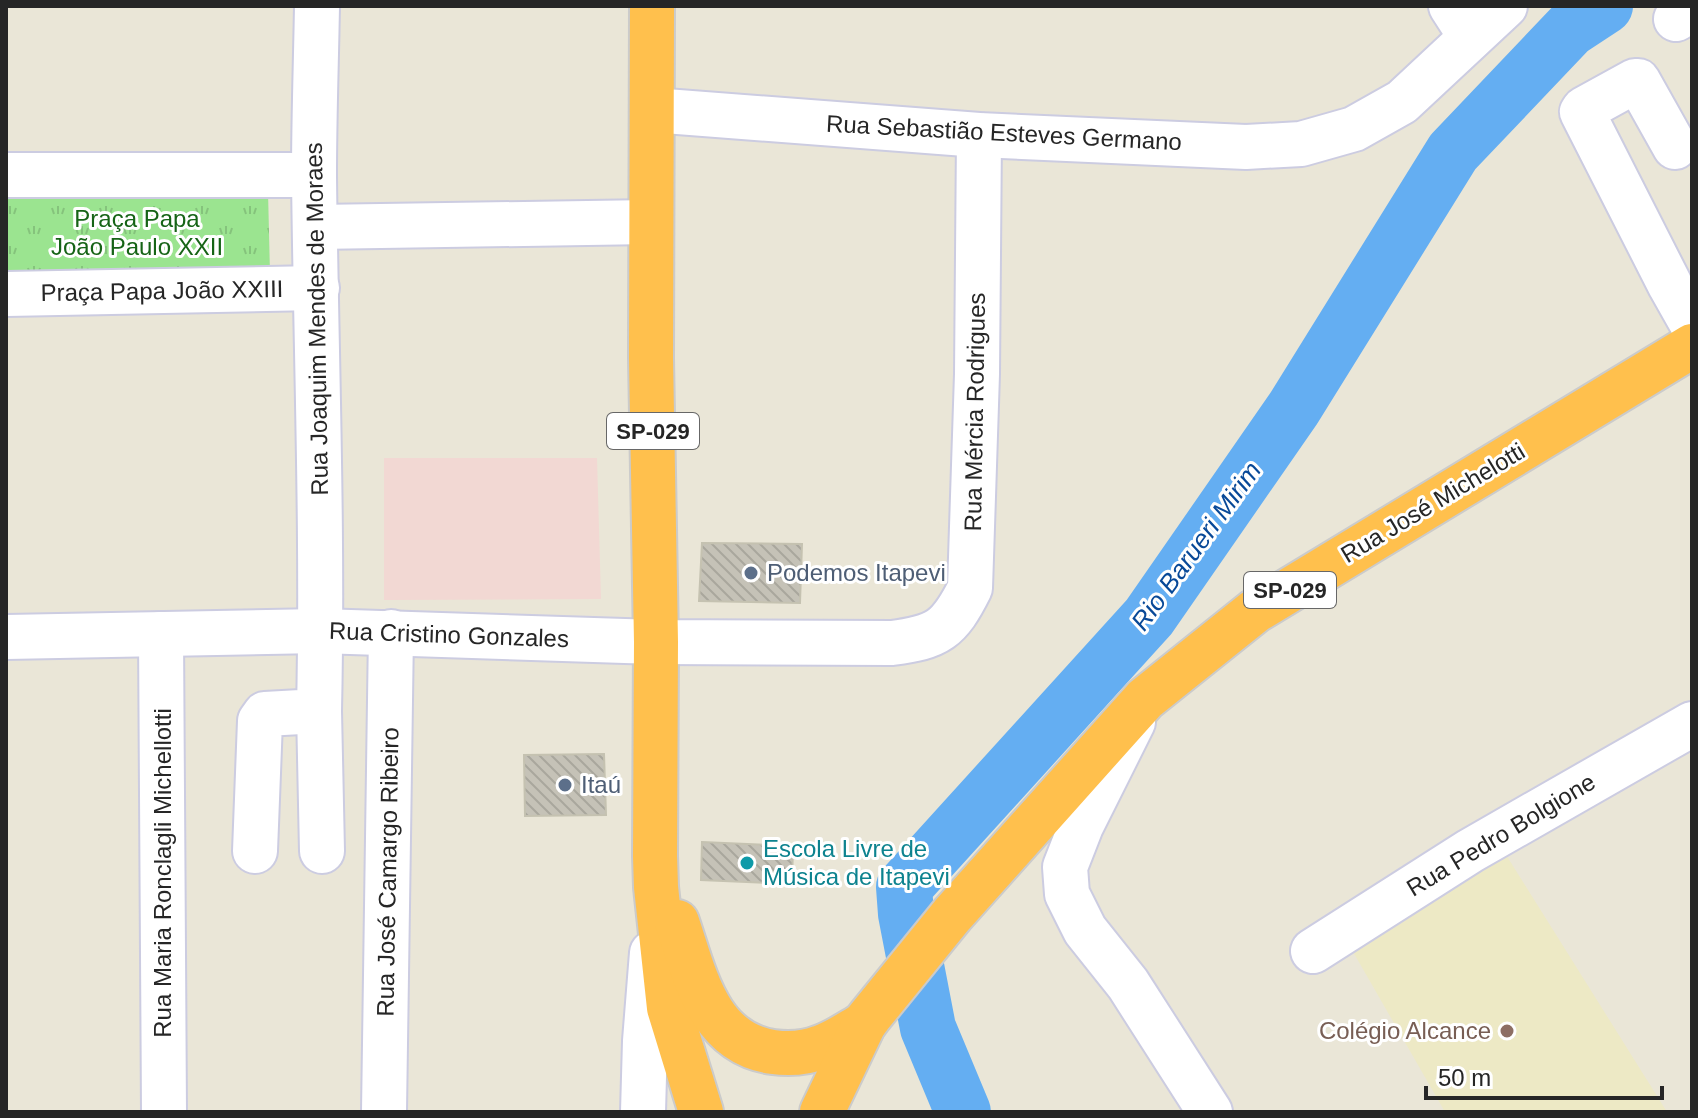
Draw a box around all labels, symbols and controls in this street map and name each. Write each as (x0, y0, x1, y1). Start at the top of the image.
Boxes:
street label: Rua Sebastião Esteves Germano (825, 110, 1183, 155)
street label: Rua Joaquim Mendes de Moraes (300, 142, 333, 496)
park label: Praça Papa João Paulo XXII (51, 205, 223, 260)
street label: Praça Papa João XXIII (40, 275, 284, 306)
street label: Rua Mércia Rodrigues (959, 292, 990, 532)
road number: SP-029 (607, 413, 699, 449)
street label: Rua José Michelotti (1336, 437, 1529, 568)
water label: Rio Barueri Mirim (1125, 456, 1267, 636)
place label: Podemos Itapevi (767, 559, 946, 586)
marker: Podemos Itapevi (742, 564, 760, 582)
road number: SP-029 (1244, 572, 1336, 608)
street label: Rua Cristino Gonzales (329, 617, 569, 652)
street label: Rua Maria Ronclagli Michellotti (149, 708, 176, 1038)
street label: Rua José Camargo Ribeiro (371, 727, 404, 1017)
street label: Rua Pedro Bolgione (1402, 768, 1600, 901)
place label: Itaú (581, 771, 621, 798)
marker: Itaú (556, 776, 574, 794)
place label: Escola Livre de Música de Itapevi (763, 835, 950, 890)
marker: Escola Livre de Música de Itapevi (738, 854, 756, 872)
place label: Colégio Alcance (1319, 1017, 1491, 1044)
marker: Colégio Alcance (1498, 1022, 1516, 1040)
scale bar (1426, 1050, 1662, 1100)
text: 50 m (1438, 1064, 1491, 1091)

